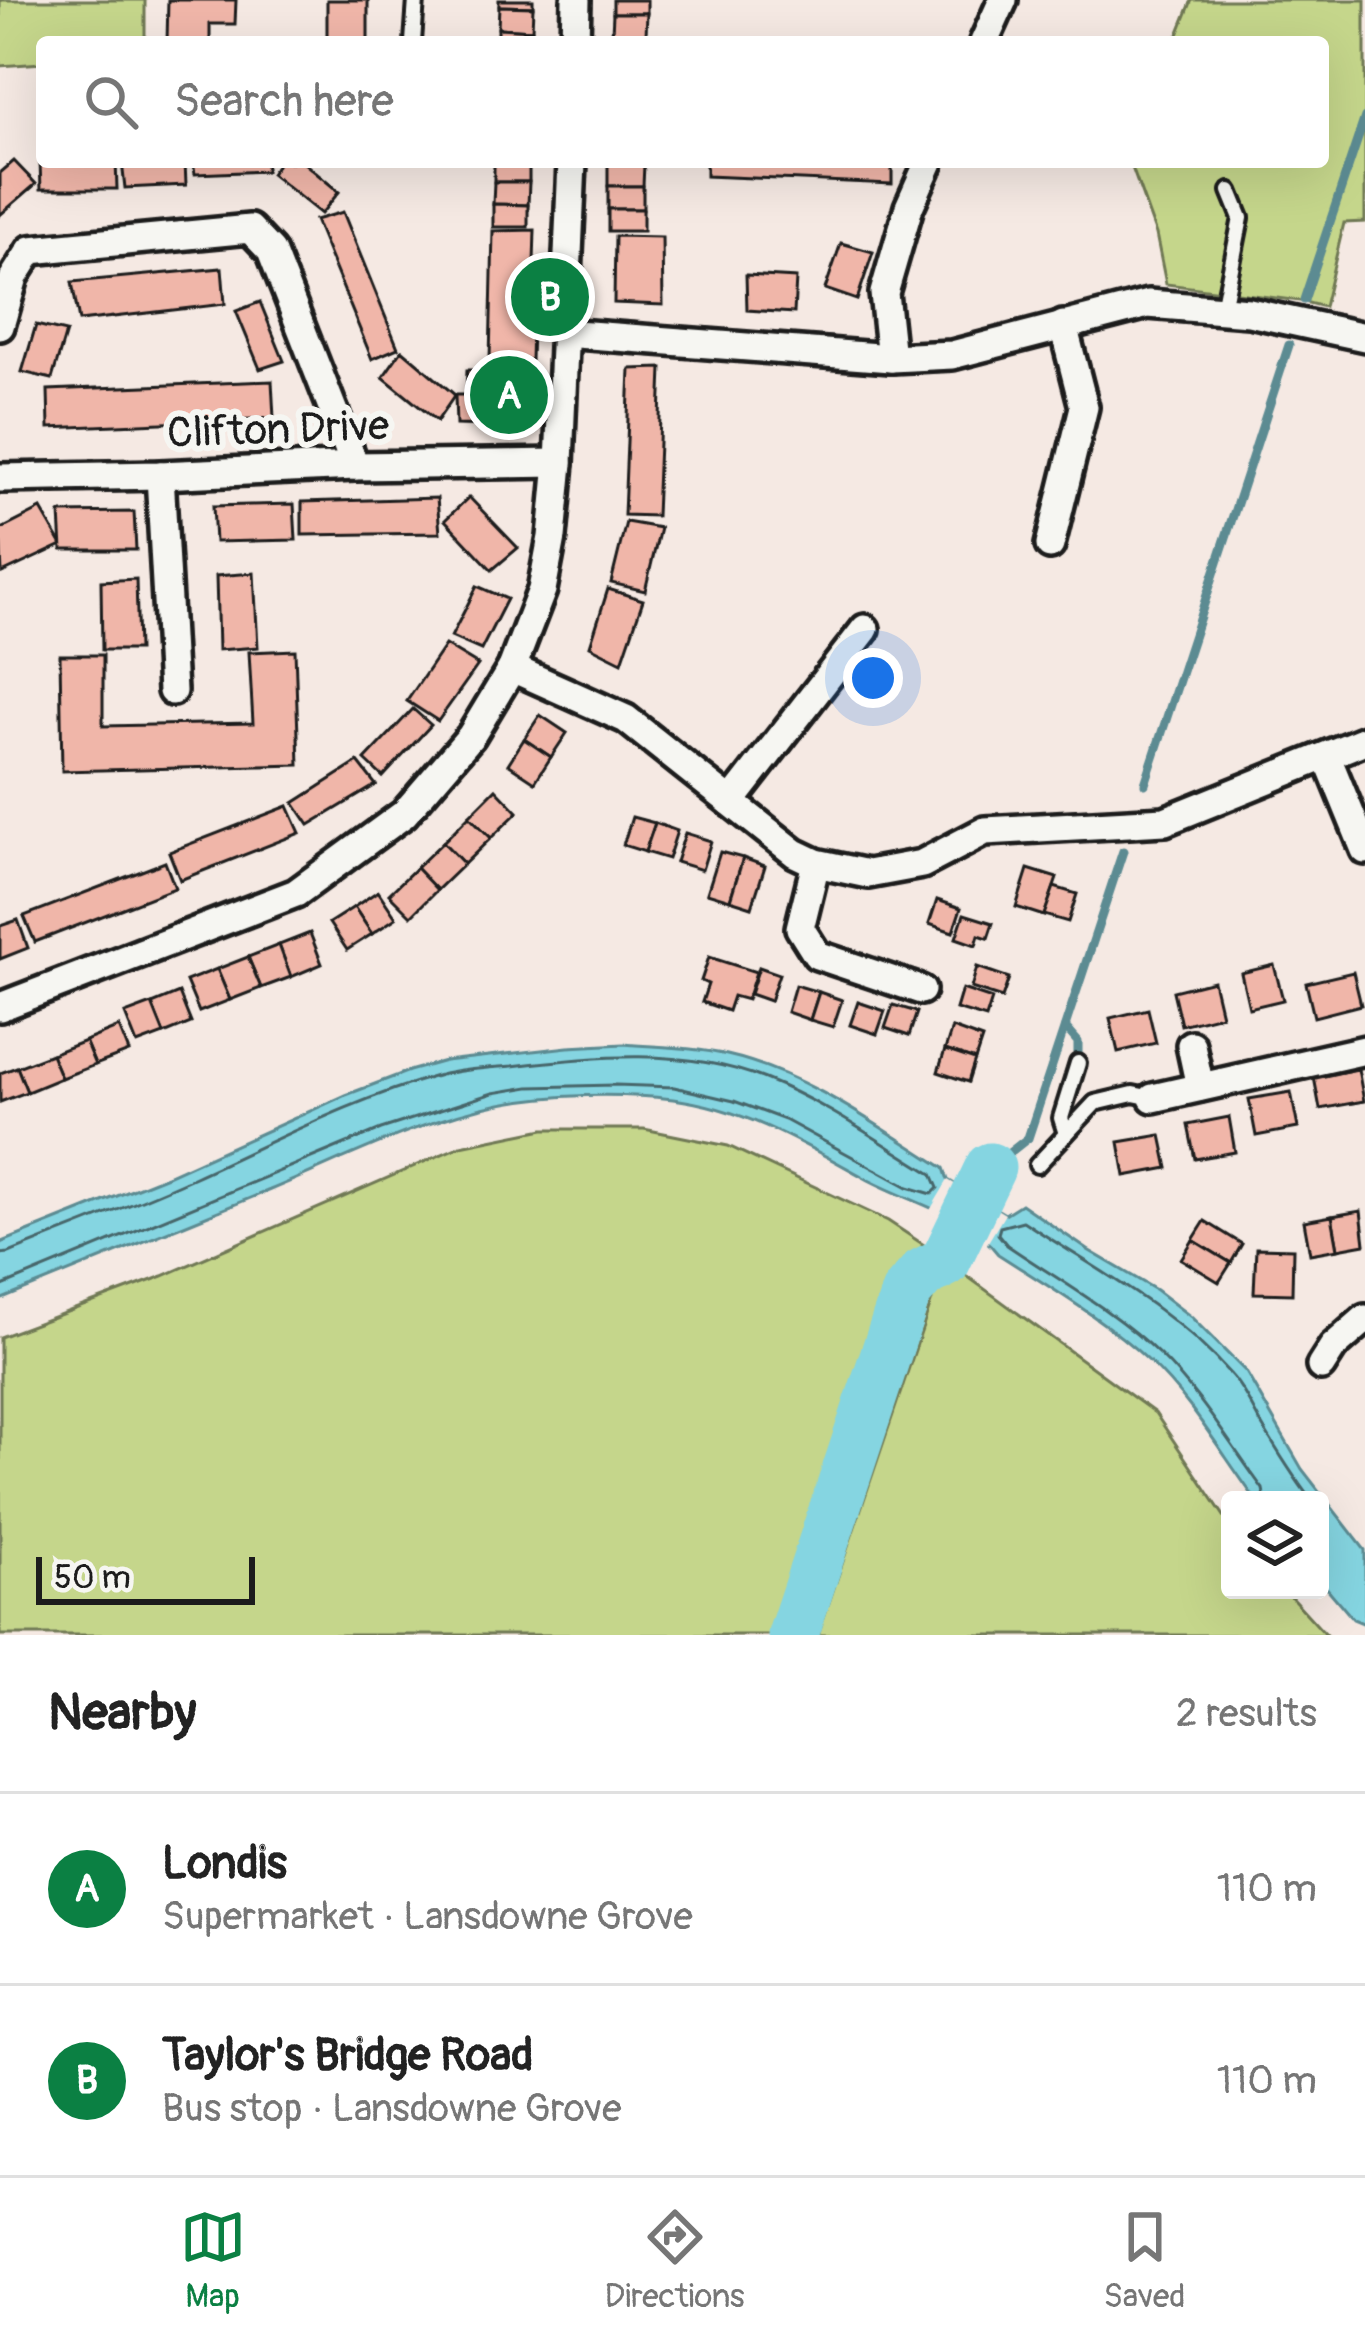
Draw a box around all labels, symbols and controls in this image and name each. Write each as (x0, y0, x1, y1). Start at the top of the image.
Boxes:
search box (36, 36, 1329, 168)
icon: search (78, 69, 144, 135)
text: Search here (174, 74, 394, 130)
pin: B (511, 252, 589, 342)
pin: A (470, 350, 548, 440)
street label: Clifton Drive (166, 400, 390, 460)
your location (843, 648, 903, 708)
map controls (1221, 1491, 1329, 1599)
button: layers (1221, 1491, 1329, 1599)
scale bar (36, 1551, 255, 1604)
text: 50 m (54, 1557, 131, 1598)
text: Nearby (48, 1681, 196, 1745)
text: 2 results (1176, 1689, 1317, 1738)
text: Londis (162, 1836, 287, 1892)
text: A (74, 1864, 100, 1913)
text: 110 m (1217, 1864, 1317, 1913)
text: Supermarket · Lansdowne Grove (162, 1892, 693, 1941)
text: Taylor's Bridge Road (162, 2028, 533, 2084)
text: B (76, 2056, 98, 2105)
text: 110 m (1217, 2056, 1317, 2105)
text: Bus stop · Lansdowne Grove (162, 2084, 621, 2133)
tab: Map (180, 2204, 246, 2317)
tab: Directions (605, 2204, 745, 2317)
tab: Saved (1104, 2204, 1185, 2317)

